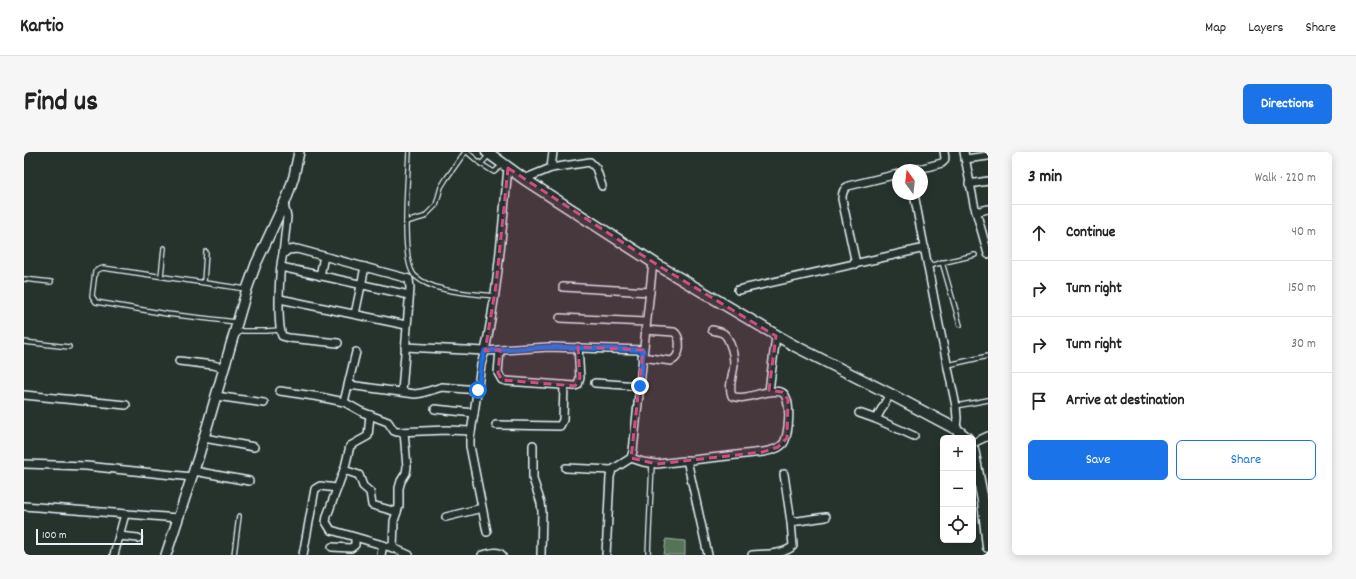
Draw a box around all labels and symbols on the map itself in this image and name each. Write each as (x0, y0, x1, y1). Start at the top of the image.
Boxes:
north arrow (892, 164, 928, 200)
route end (631, 377, 649, 395)
route start (469, 381, 487, 399)
scale bar (36, 527, 143, 546)

